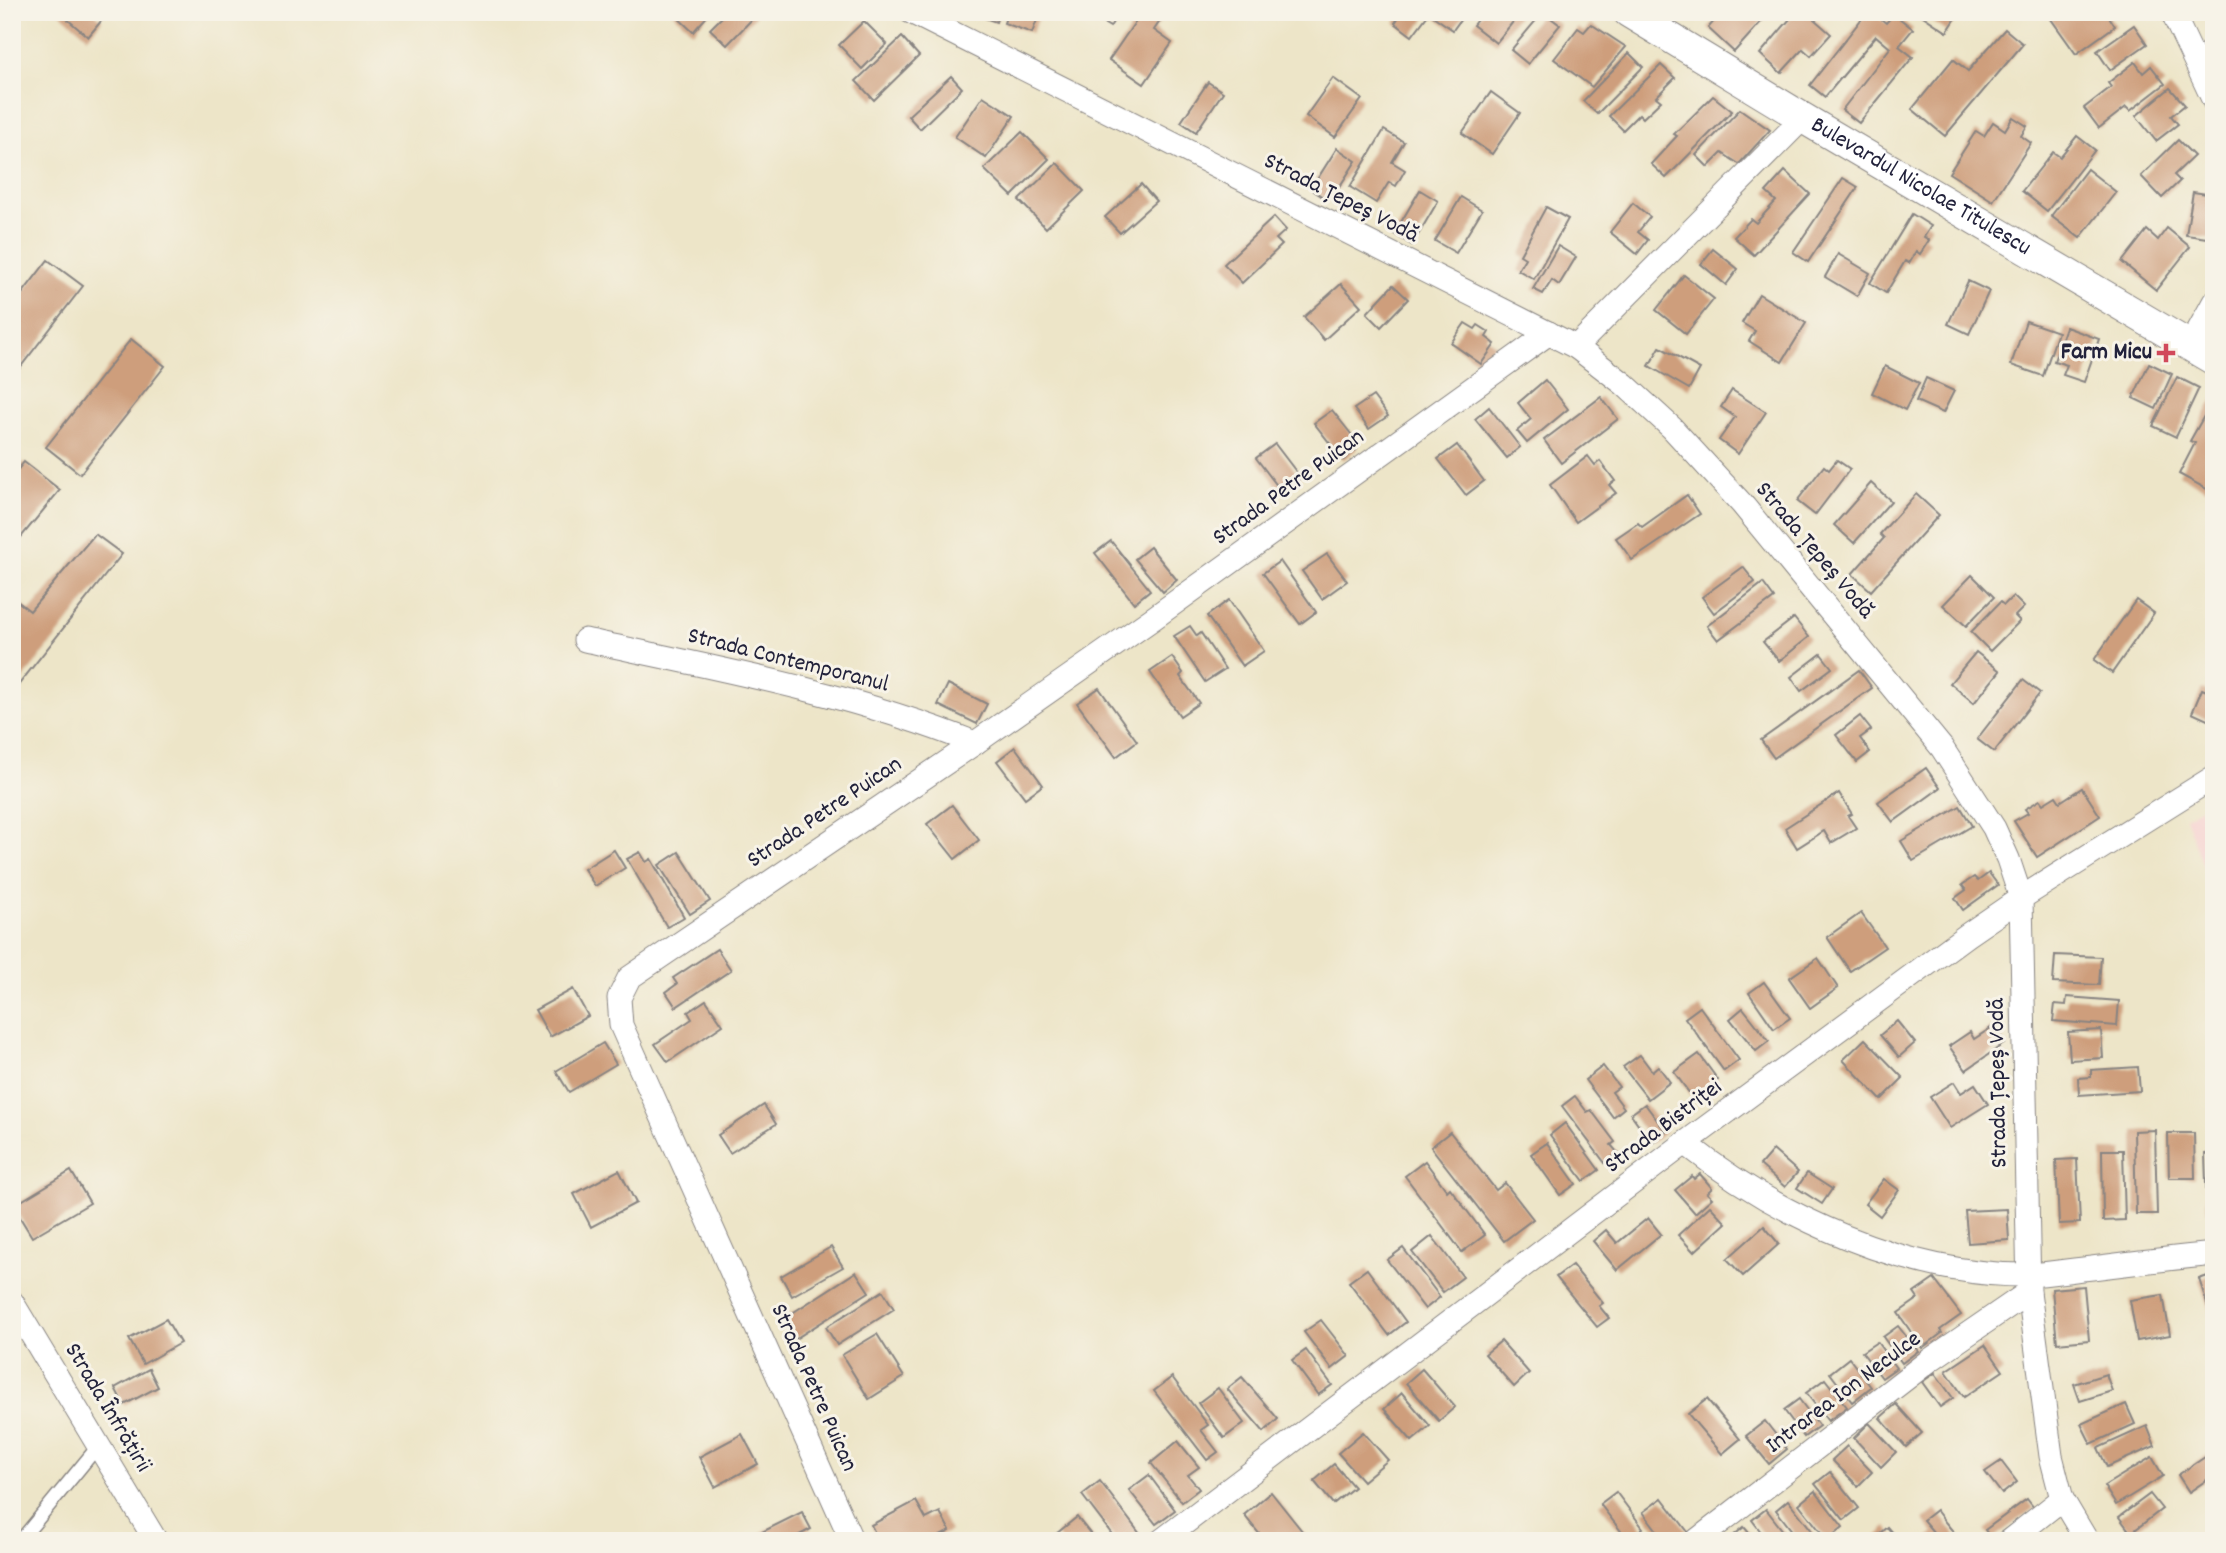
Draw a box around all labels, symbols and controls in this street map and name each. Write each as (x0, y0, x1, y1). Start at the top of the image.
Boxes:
street label: Bulevardul Nicolae Titulescu (1804, 109, 2037, 265)
street label: Strada Țepeș Vodă (1257, 145, 1425, 253)
place label: Farm Micu (2061, 336, 2152, 370)
marker: Farm Micu (2158, 345, 2174, 361)
street label: Strada Petre Puican (1206, 421, 1372, 555)
street label: Strada Țepeș Vodă (1746, 475, 1882, 627)
street label: Strada Contemporanul (684, 620, 892, 703)
street label: Strada Petre Puican (741, 748, 909, 878)
street label: Strada Țepeș Vodă (1981, 997, 2017, 1169)
street label: Strada Bistriței (1598, 1071, 1730, 1183)
street label: Strada Petre Puican (761, 1299, 865, 1477)
street label: Intrarea Ion Neculce (1759, 1323, 1929, 1463)
street label: Strada Înfrățirii (55, 1337, 159, 1479)

